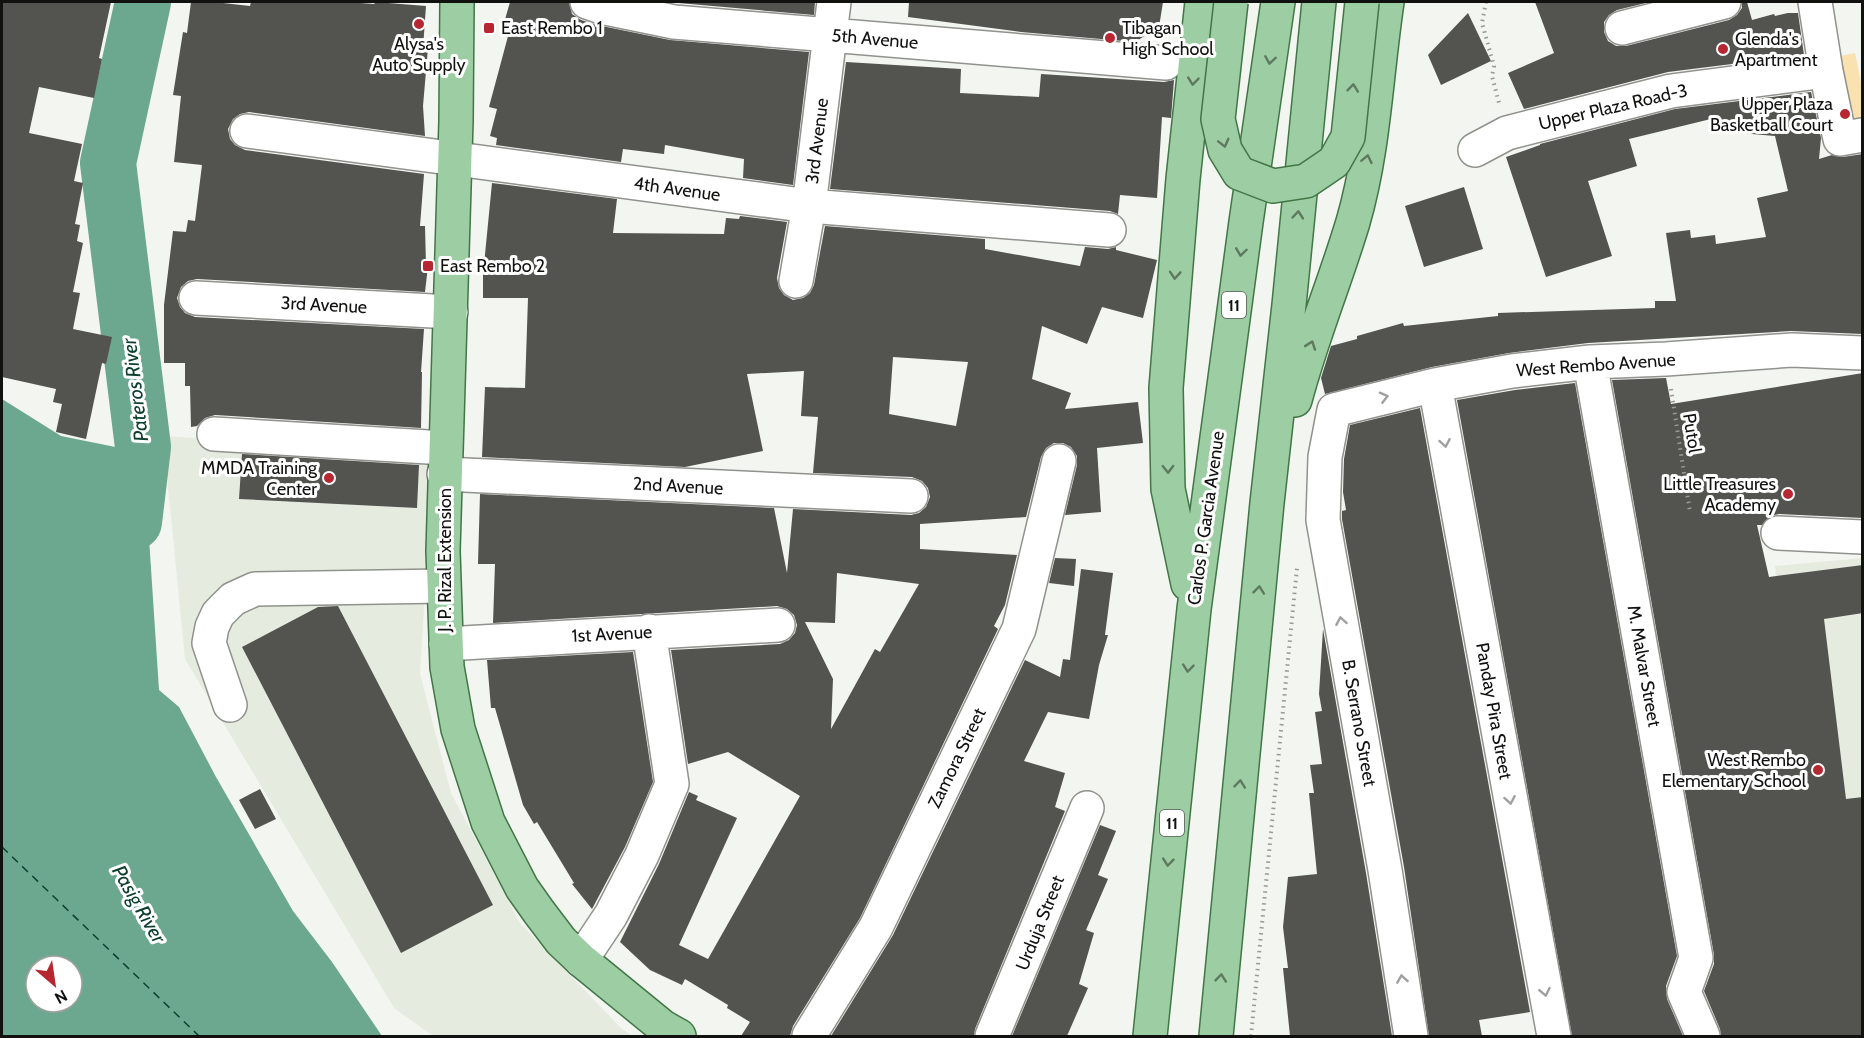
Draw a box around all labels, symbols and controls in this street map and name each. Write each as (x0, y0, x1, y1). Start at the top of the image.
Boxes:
marker: Alysa's Auto Supply (412, 17, 426, 31)
place label: East Rembo 1 (501, 17, 603, 39)
place label: Tibagan High School (1122, 17, 1214, 60)
marker: East Rembo 1 (482, 21, 496, 35)
street label: 5th Avenue (831, 24, 919, 54)
place label: Glenda's Apartment (1735, 28, 1818, 71)
marker: Tibagan High School (1103, 31, 1117, 45)
place label: Alysa's Auto Supply (372, 33, 466, 76)
marker: Glenda's Apartment (1716, 42, 1730, 56)
one-way arrow (1265, 55, 1277, 64)
one-way arrow (1188, 76, 1200, 85)
street label: Upper Plaza Road-3 (1536, 79, 1690, 135)
one-way arrow (1346, 83, 1359, 93)
place label: Upper Plaza Basketball Court (1710, 93, 1833, 136)
street label: 3rd Avenue (801, 97, 833, 185)
marker: Upper Plaza Basketball Court (1838, 107, 1852, 121)
one-way arrow (1216, 138, 1229, 148)
one-way arrow (1359, 154, 1372, 164)
street label: 4th Avenue (632, 172, 722, 206)
one-way arrow (1291, 210, 1304, 219)
one-way arrow (1236, 248, 1248, 257)
place label: East Rembo 2 (440, 255, 545, 277)
marker: East Rembo 2 (421, 259, 435, 273)
one-way arrow (1169, 270, 1182, 279)
street label: 3rd Avenue (280, 292, 368, 318)
road number: 11 (1222, 292, 1246, 318)
water label: Pateros River (117, 336, 153, 443)
one-way arrow (1303, 340, 1316, 351)
street label: West Rembo Avenue (1516, 348, 1676, 382)
one-way arrow (1379, 392, 1389, 405)
street label: Putol (1678, 412, 1706, 455)
street label: Carlos P. Garcia Avenue (1183, 430, 1229, 606)
one-way arrow (1438, 437, 1451, 447)
place label: MMDA Training Center (201, 457, 318, 500)
one-way arrow (1162, 465, 1174, 474)
marker: MMDA Training Center (322, 471, 336, 485)
street label: 2nd Avenue (632, 473, 724, 499)
place label: Little Treasures Academy (1663, 473, 1776, 516)
marker: Little Treasures Academy (1781, 487, 1795, 501)
street label: J. P. Rizal Extension (434, 488, 456, 633)
one-way arrow (1252, 586, 1265, 595)
street label: M. Malvar Street (1622, 603, 1666, 729)
one-way arrow (1335, 616, 1348, 626)
street label: 1st Avenue (571, 621, 653, 647)
street label: Panday Pira Street (1471, 641, 1517, 781)
street label: B. Serrano Street (1337, 658, 1381, 788)
one-way arrow (1182, 663, 1195, 672)
street label: Zamora Street (923, 704, 991, 812)
place label: West Rembo Elementary School (1662, 749, 1807, 792)
marker: West Rembo Elementary School (1811, 763, 1825, 777)
one-way arrow (1233, 780, 1246, 789)
one-way arrow (1503, 794, 1516, 804)
road number: 11 (1160, 810, 1184, 836)
one-way arrow (1162, 857, 1175, 866)
water label: Pasig River (107, 861, 171, 948)
street label: Urduja Street (1011, 872, 1069, 974)
north arrow (24, 954, 84, 1014)
one-way arrow (1214, 974, 1227, 983)
one-way arrow (1397, 974, 1409, 983)
text: N (51, 986, 71, 1008)
one-way arrow (1538, 986, 1551, 996)

